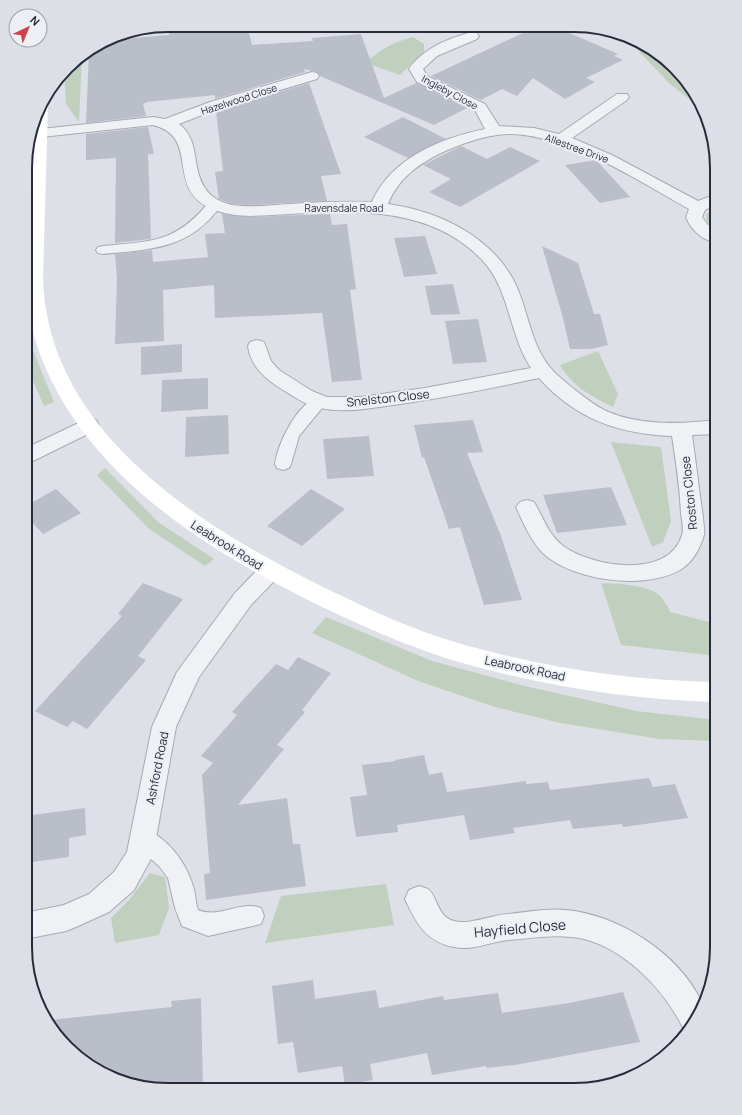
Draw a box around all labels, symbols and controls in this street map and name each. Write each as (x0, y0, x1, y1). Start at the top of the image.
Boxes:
north arrow (8, 8, 48, 48)
text: N (27, 12, 43, 29)
street label: Ingleby Close (419, 71, 481, 113)
street label: Hazelwood Close (199, 80, 279, 118)
street label: Allestree Drive (543, 130, 611, 166)
street label: Ravensdale Road (305, 201, 383, 215)
street label: Snelston Close (346, 385, 430, 411)
street label: Roston Close (677, 455, 701, 531)
street label: Leabrook Road (188, 516, 266, 574)
street label: Leabrook Road (483, 651, 567, 685)
street label: Ashford Road (142, 730, 172, 806)
street label: Hayfield Close (473, 915, 567, 941)

